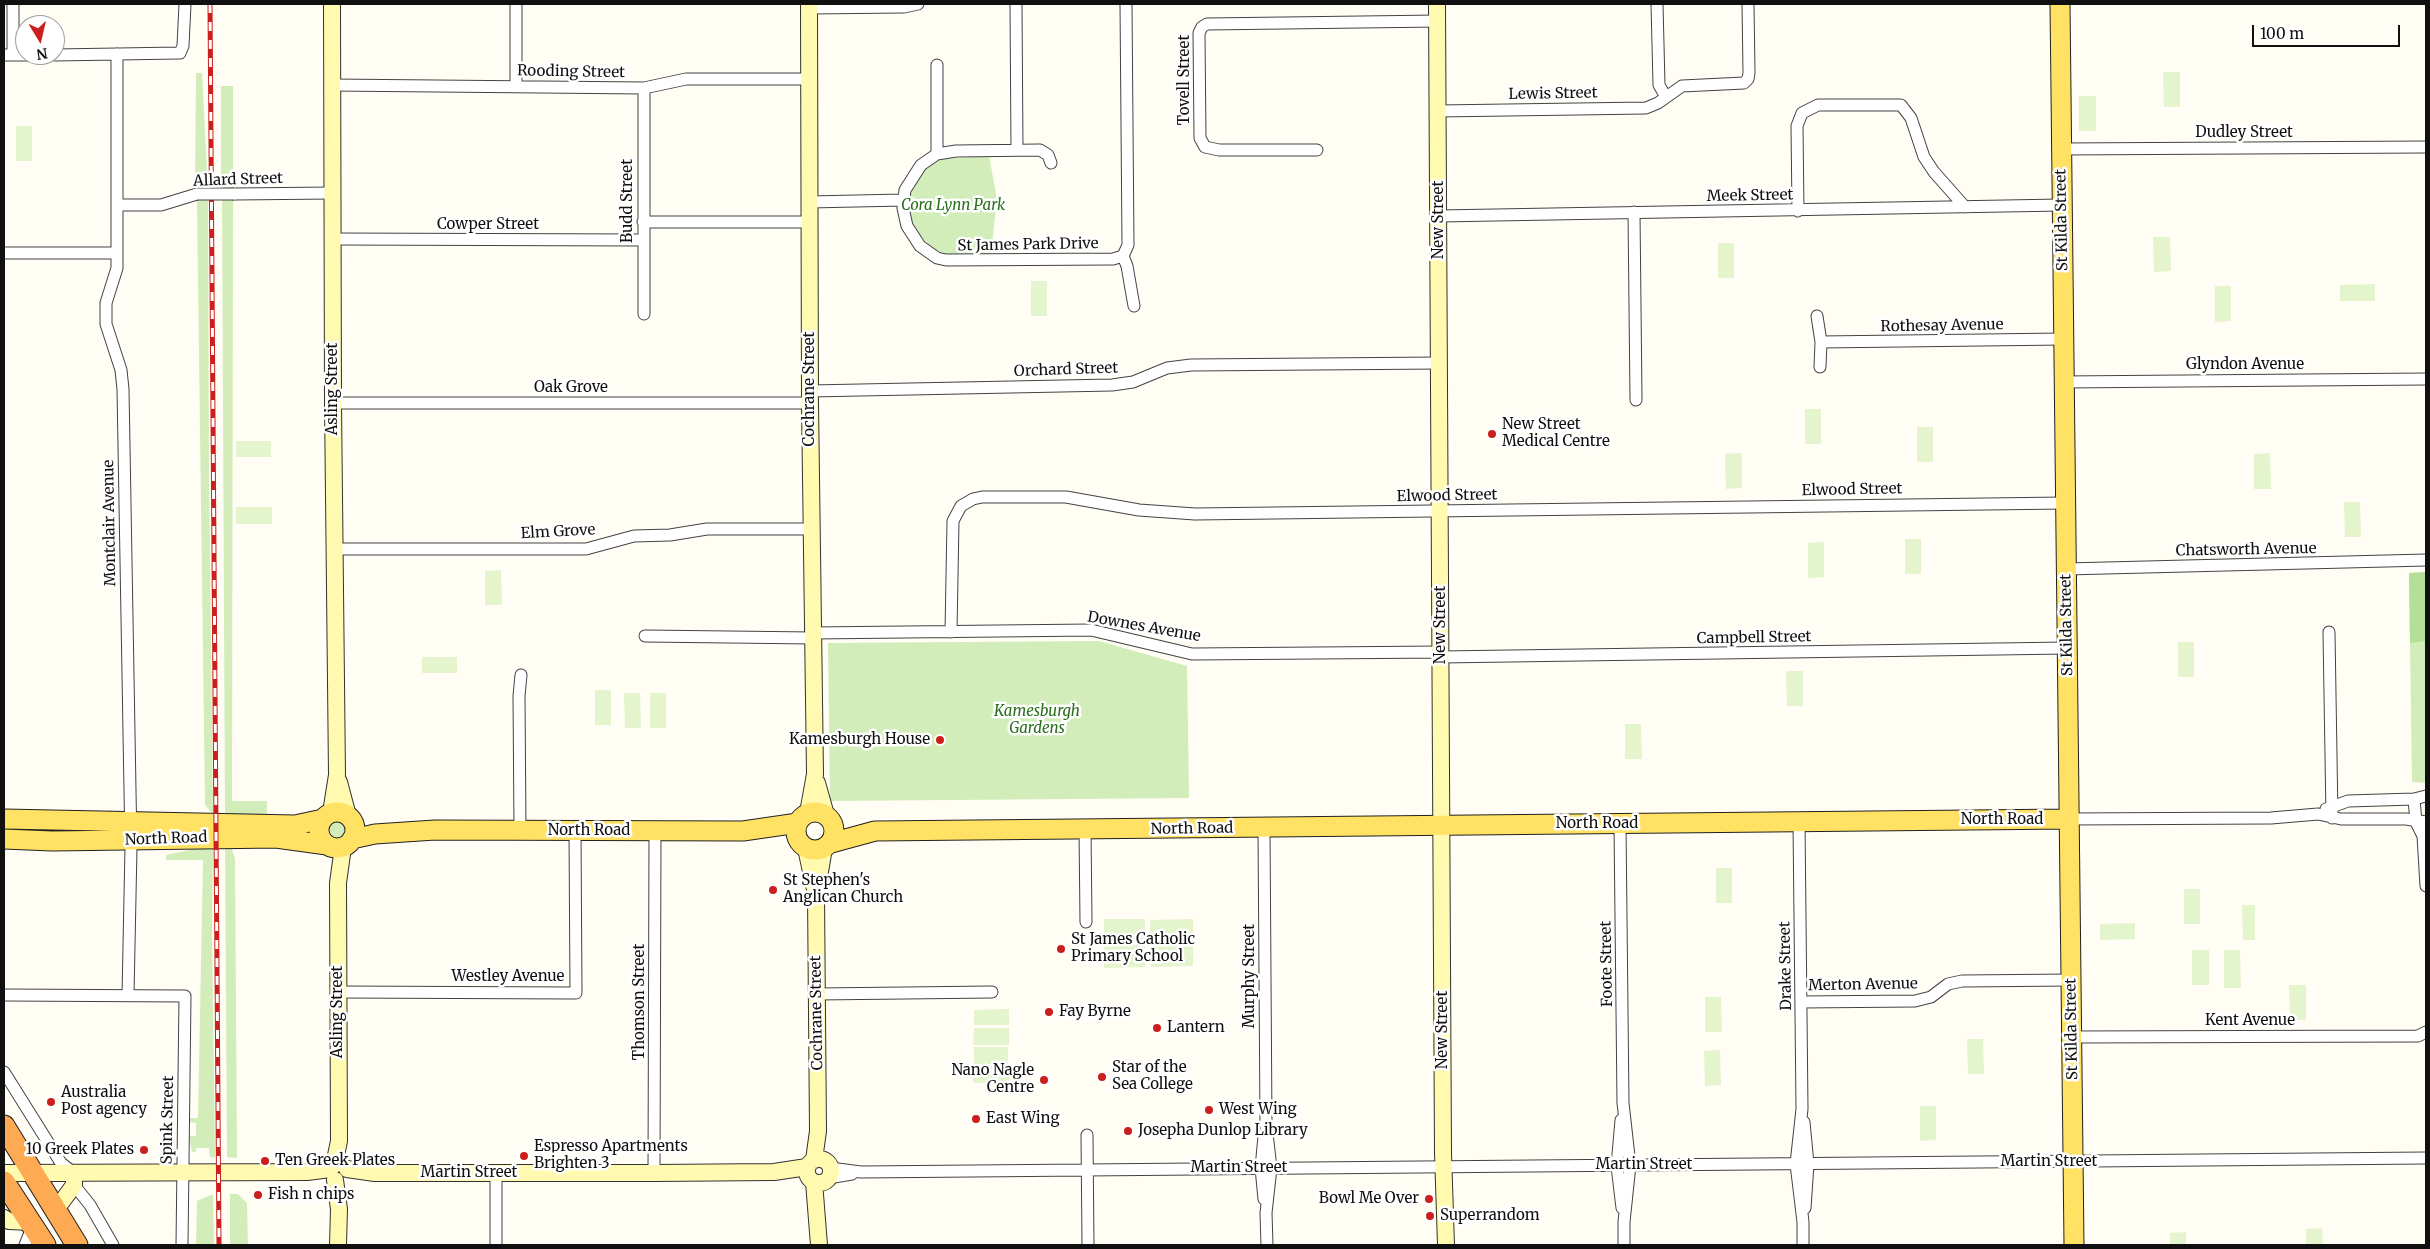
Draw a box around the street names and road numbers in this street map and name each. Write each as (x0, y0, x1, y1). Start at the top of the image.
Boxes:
street label: Tovell Street (1176, 35, 1194, 125)
street label: Rooding Street (517, 62, 625, 82)
street label: Lewis Street (1508, 84, 1598, 104)
street label: Dudley Street (2195, 124, 2293, 142)
street label: Budd Street (619, 159, 637, 243)
street label: Allard Street (193, 169, 283, 191)
street label: St Kilda Street (2052, 169, 2072, 271)
street label: New Street (1430, 181, 1448, 259)
street label: Meek Street (1707, 186, 1793, 206)
street label: Cowper Street (437, 216, 539, 234)
street label: St James Park Drive (957, 235, 1099, 255)
street label: Rothesay Avenue (1880, 316, 2004, 336)
street label: Cochrane Street (801, 332, 819, 446)
street label: Asling Street (324, 343, 342, 435)
street label: Glyndon Avenue (2186, 356, 2304, 374)
street label: Orchard Street (1014, 359, 1118, 381)
street label: Oak Grove (534, 379, 608, 397)
street label: Montclair Avenue (100, 459, 120, 587)
street label: Elwood Street (1802, 480, 1902, 500)
street label: Elwood Street (1397, 486, 1497, 506)
street label: Elm Grove (520, 521, 596, 543)
street label: Chatsworth Avenue (2175, 540, 2317, 560)
street label: St Kilda Street (2057, 574, 2077, 676)
street label: New Street (1432, 586, 1450, 664)
street label: Downes Avenue (1086, 608, 1202, 646)
street label: Campbell Street (1696, 628, 1812, 648)
street label: North Road (1961, 811, 2043, 829)
street label: North Road (1556, 815, 1638, 833)
street label: North Road (1151, 819, 1233, 839)
street label: North Road (548, 822, 630, 840)
street label: North Road (124, 829, 208, 849)
street label: Foote Street (1597, 921, 1617, 1007)
street label: Drake Street (1776, 921, 1796, 1011)
street label: Murphy Street (1241, 924, 1259, 1028)
street label: Thomson Street (631, 944, 649, 1060)
street label: Cochrane Street (807, 955, 827, 1071)
street label: Asling Street (329, 966, 347, 1058)
street label: Westley Avenue (452, 968, 564, 986)
street label: Merton Avenue (1808, 975, 1918, 995)
street label: St Kilda Street (2062, 978, 2082, 1080)
street label: New Street (1434, 991, 1452, 1069)
street label: Kent Avenue (2205, 1012, 2295, 1030)
street label: Spink Street (158, 1076, 178, 1164)
street label: Martin Street (2001, 1153, 2097, 1171)
street label: Martin Street (1596, 1156, 1692, 1174)
street label: Martin Street (1191, 1159, 1287, 1177)
street label: Martin Street (421, 1164, 517, 1182)

